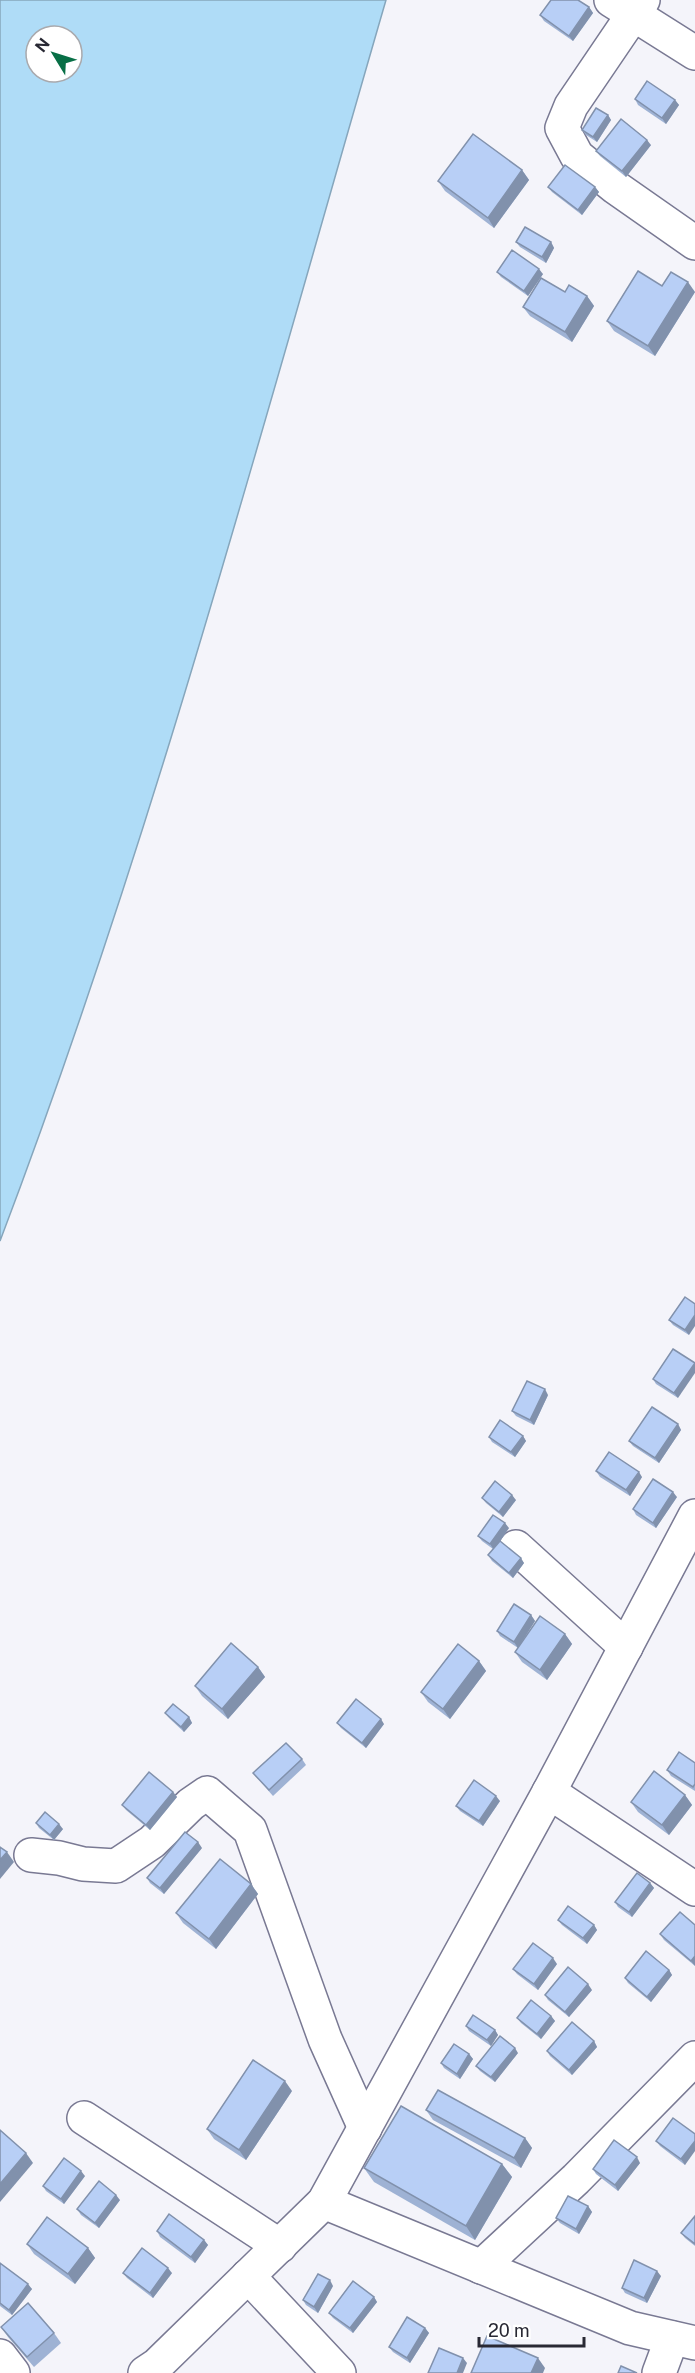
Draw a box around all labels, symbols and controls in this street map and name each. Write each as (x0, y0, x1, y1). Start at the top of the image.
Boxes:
north arrow (24, 24, 84, 84)
text: N (31, 34, 54, 56)
scale bar (479, 2310, 584, 2348)
text: 20 m (488, 2320, 530, 2341)

